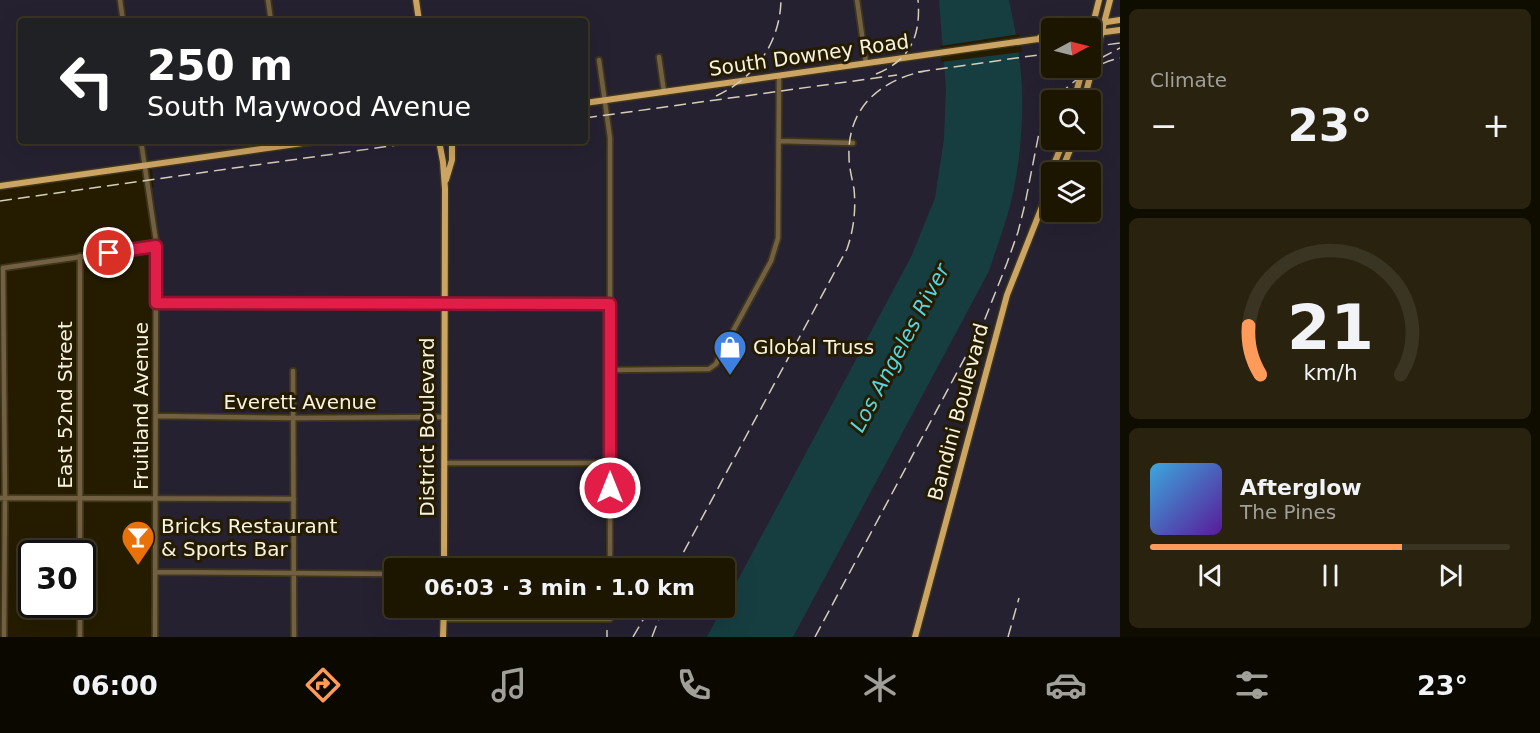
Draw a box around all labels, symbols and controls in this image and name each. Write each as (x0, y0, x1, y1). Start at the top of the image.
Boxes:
north arrow (1041, 18, 1101, 78)
map controls (1041, 18, 1101, 222)
street label: South Downey Road (707, 29, 911, 81)
text: 250 m (147, 41, 293, 90)
icon: left (48, 42, 126, 120)
text: Climate (1150, 68, 1227, 92)
button: search (1041, 90, 1101, 150)
text: South Maywood Avenue (147, 91, 471, 122)
text: 23° (1287, 99, 1373, 152)
text: − (1150, 106, 1178, 145)
text: + (1482, 106, 1510, 145)
button: layers (1041, 162, 1101, 222)
pin (83, 227, 134, 278)
icon: arrive (92, 236, 125, 269)
water label: Los Angeles River (846, 259, 955, 436)
text: 21 (1287, 292, 1373, 365)
street label: East 52nd Street (53, 321, 77, 489)
street label: Bandini Boulevard (923, 321, 993, 503)
street label: Fruitland Avenue (129, 322, 153, 490)
shop icon: Global Truss (712, 329, 748, 376)
place label: Global Truss (753, 335, 874, 359)
street label: District Boulevard (415, 337, 439, 517)
text: km/h (1303, 361, 1357, 386)
street label: Everett Avenue (223, 390, 377, 414)
position arrow (578, 456, 642, 520)
text: Afterglow (1240, 475, 1362, 500)
text: The Pines (1240, 500, 1336, 524)
place label: Bricks Restaurant & Sports Bar (161, 514, 338, 561)
bar icon: Bricks Restaurant & Sports Bar (120, 519, 156, 566)
speed limit sign: 30 (18, 540, 96, 618)
icon: previous (1194, 559, 1227, 592)
icon: pause (1314, 559, 1347, 592)
icon: next (1434, 559, 1467, 592)
text: 06:03 · 3 min · 1.0 km (424, 575, 695, 600)
icon: directions (302, 664, 344, 706)
icon: music (488, 664, 530, 706)
icon: phone (673, 664, 715, 706)
icon: climate (859, 664, 901, 706)
icon: car (1045, 664, 1087, 706)
icon: filters (1231, 664, 1273, 706)
text: 06:00 (72, 670, 158, 701)
text: 23° (1417, 670, 1468, 701)

